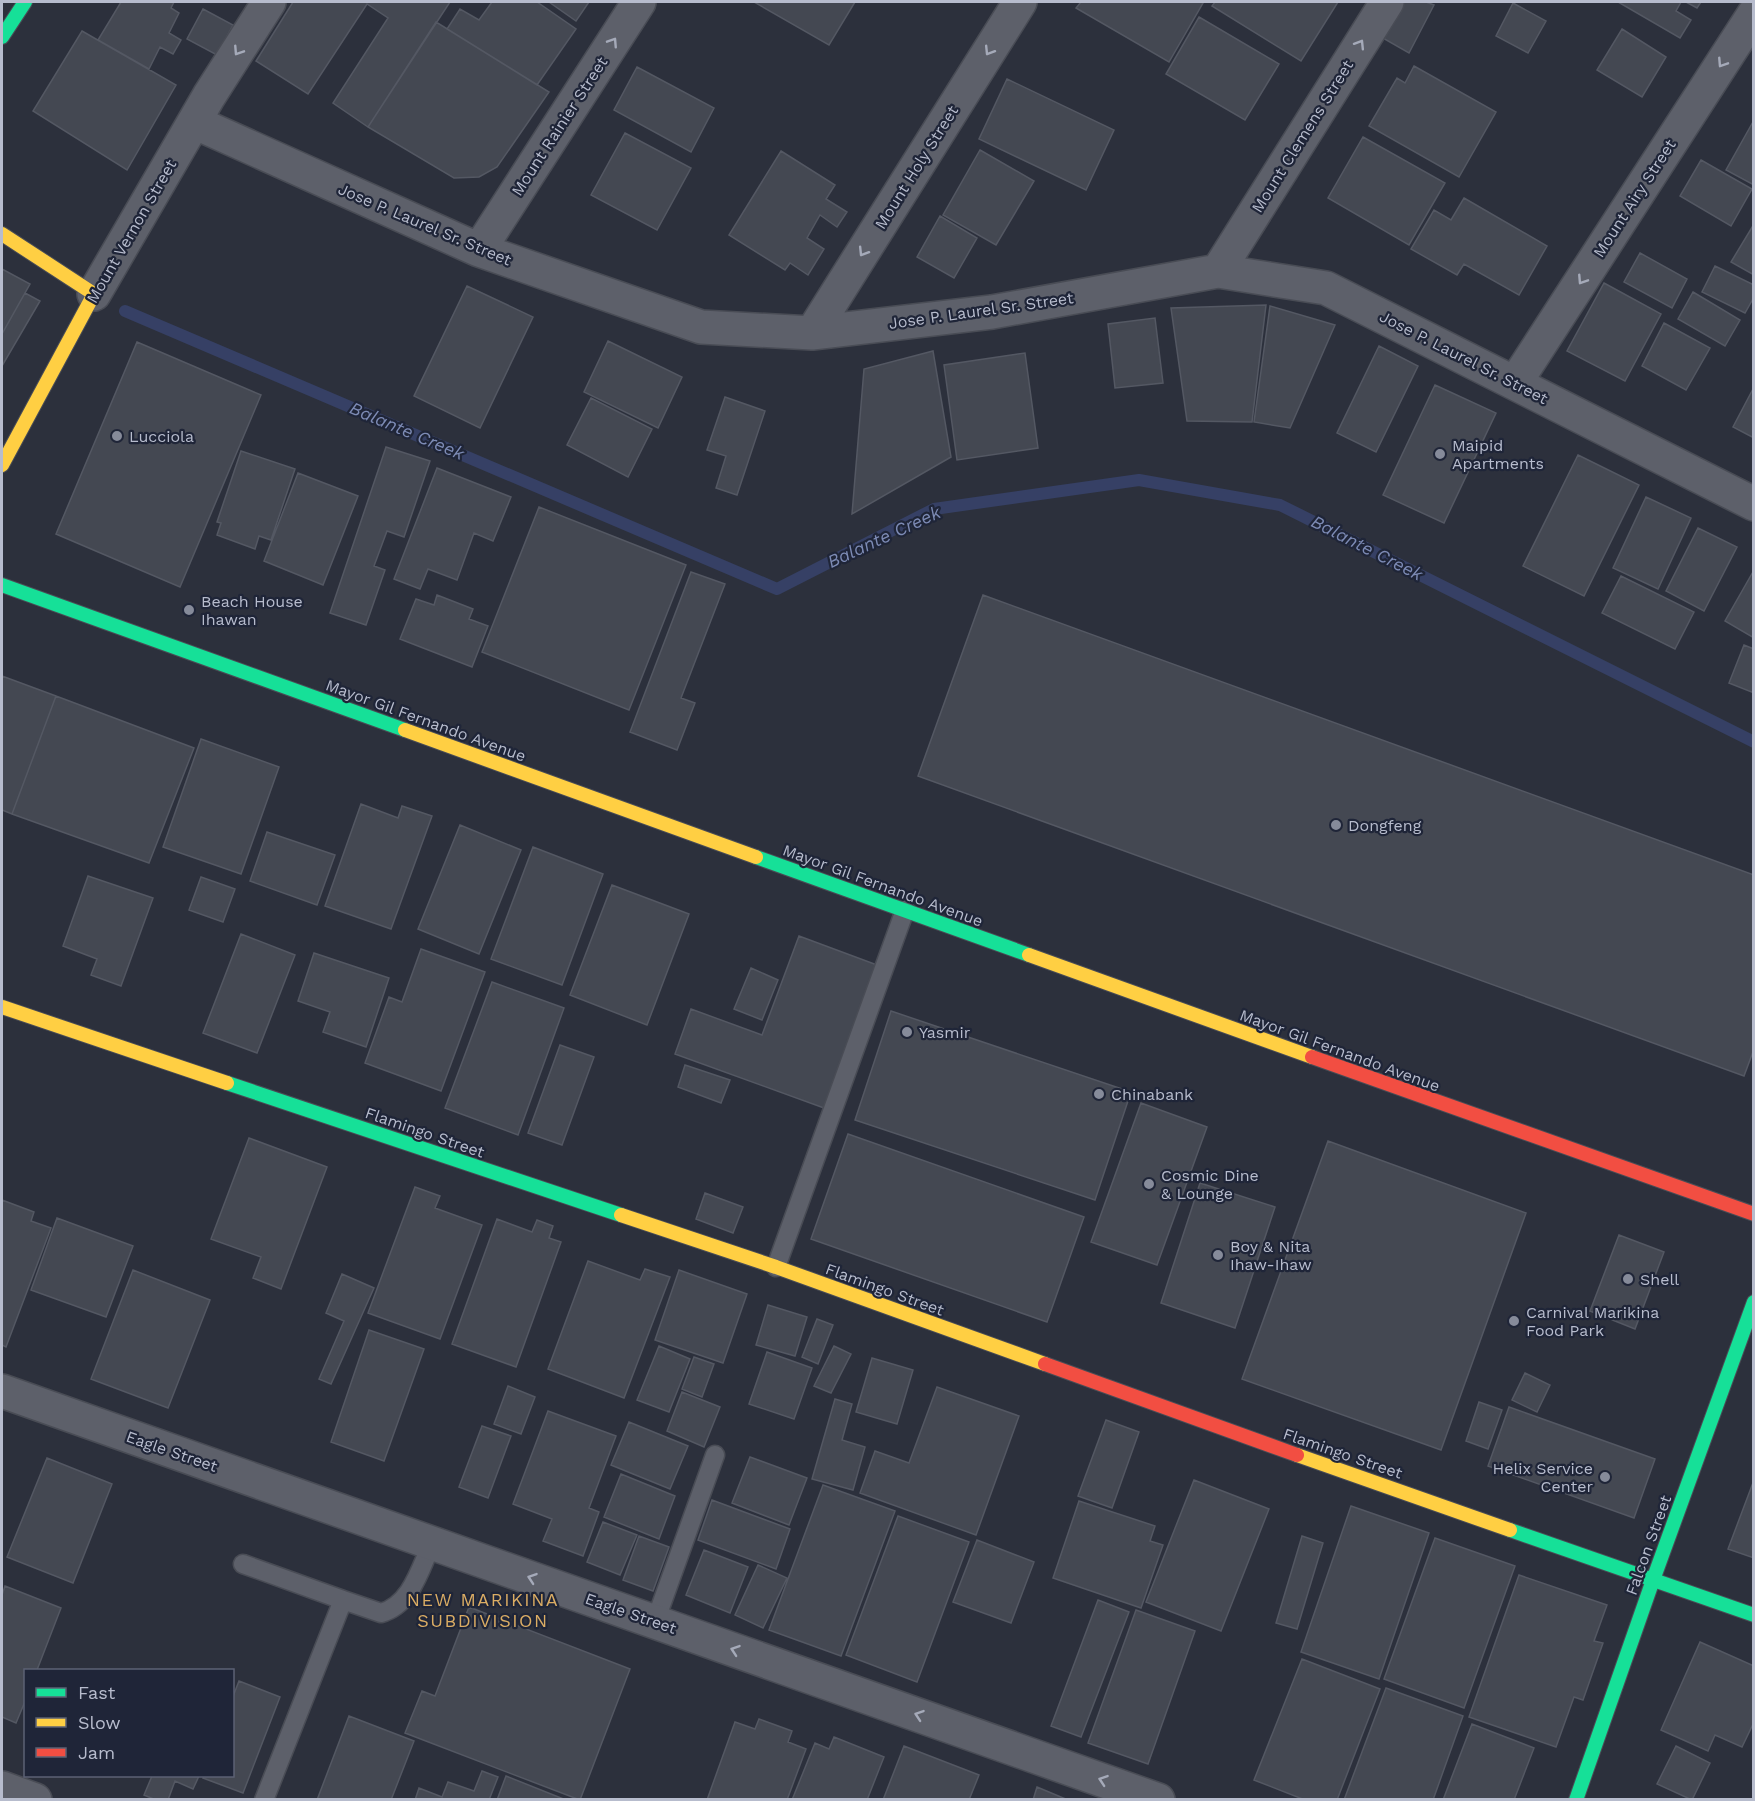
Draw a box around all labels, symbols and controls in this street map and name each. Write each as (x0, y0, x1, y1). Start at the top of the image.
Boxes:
one-way arrow (606, 38, 618, 48)
one-way arrow (1353, 40, 1365, 50)
one-way arrow (233, 45, 245, 55)
one-way arrow (984, 45, 996, 55)
street label: Mount Rainier Street (507, 53, 612, 199)
street label: Mount Clemens Street (1248, 56, 1357, 216)
one-way arrow (1717, 57, 1729, 67)
street label: Mount Holy Street (871, 102, 962, 233)
street label: Mount Airy Street (1589, 135, 1680, 261)
street label: Mount Vernon Street (82, 156, 181, 307)
street label: Jose P. Laurel Sr. Street (335, 179, 515, 270)
one-way arrow (858, 246, 870, 256)
one-way arrow (1578, 273, 1589, 284)
street label: Jose P. Laurel Sr. Street (887, 288, 1075, 333)
street label: Jose P. Laurel Sr. Street (1376, 307, 1551, 408)
water label: Balante Creek (347, 397, 469, 465)
place label: Lucciola (129, 427, 194, 446)
marker: Lucciola (110, 429, 124, 443)
place label: Maipid Apartments (1452, 436, 1544, 473)
marker: Maipid Apartments (1433, 447, 1447, 461)
water label: Balante Creek (824, 501, 945, 572)
water label: Balante Creek (1308, 510, 1428, 585)
place label: Beach House Ihawan (201, 592, 303, 629)
marker: Beach House Ihawan (182, 603, 196, 617)
street label: Mayor Gil Fernando Avenue (323, 675, 529, 766)
place label: Dongfeng (1348, 816, 1422, 835)
marker: Dongfeng (1329, 818, 1343, 832)
street label: Mayor Gil Fernando Avenue (780, 840, 986, 931)
street label: Mayor Gil Fernando Avenue (1237, 1005, 1443, 1096)
place label: Yasmir (919, 1023, 971, 1042)
marker: Yasmir (900, 1025, 914, 1039)
place label: Chinabank (1111, 1085, 1193, 1104)
marker: Chinabank (1092, 1087, 1106, 1101)
street label: Flamingo Street (363, 1103, 487, 1162)
place label: Cosmic Dine & Lounge (1161, 1166, 1259, 1203)
marker: Cosmic Dine & Lounge (1142, 1177, 1156, 1191)
place label: Boy & Nita Ihaw-Ihaw (1230, 1237, 1312, 1274)
marker: Boy & Nita Ihaw-Ihaw (1211, 1248, 1225, 1262)
street label: Flamingo Street (823, 1259, 947, 1320)
place label: Shell (1640, 1270, 1679, 1289)
marker: Shell (1621, 1272, 1635, 1286)
place label: Carnival Marikina Food Park (1526, 1303, 1659, 1340)
marker: Carnival Marikina Food Park (1507, 1314, 1521, 1328)
street label: Flamingo Street (1281, 1424, 1405, 1483)
street label: Eagle Street (124, 1427, 220, 1476)
place label: Helix Service Center (1493, 1459, 1593, 1496)
marker: Helix Service Center (1598, 1470, 1612, 1484)
street label: Falcon Street (1622, 1492, 1675, 1598)
one-way arrow (527, 1573, 537, 1586)
district label: NEW MARIKINA SUBDIVISION (407, 1589, 559, 1631)
street label: Eagle Street (583, 1589, 679, 1638)
one-way arrow (730, 1645, 741, 1658)
legend (24, 1669, 234, 1777)
text: Fast (78, 1682, 116, 1703)
one-way arrow (914, 1710, 925, 1723)
text: Slow (78, 1712, 121, 1733)
text: Jam (78, 1742, 115, 1763)
one-way arrow (1098, 1775, 1109, 1788)

